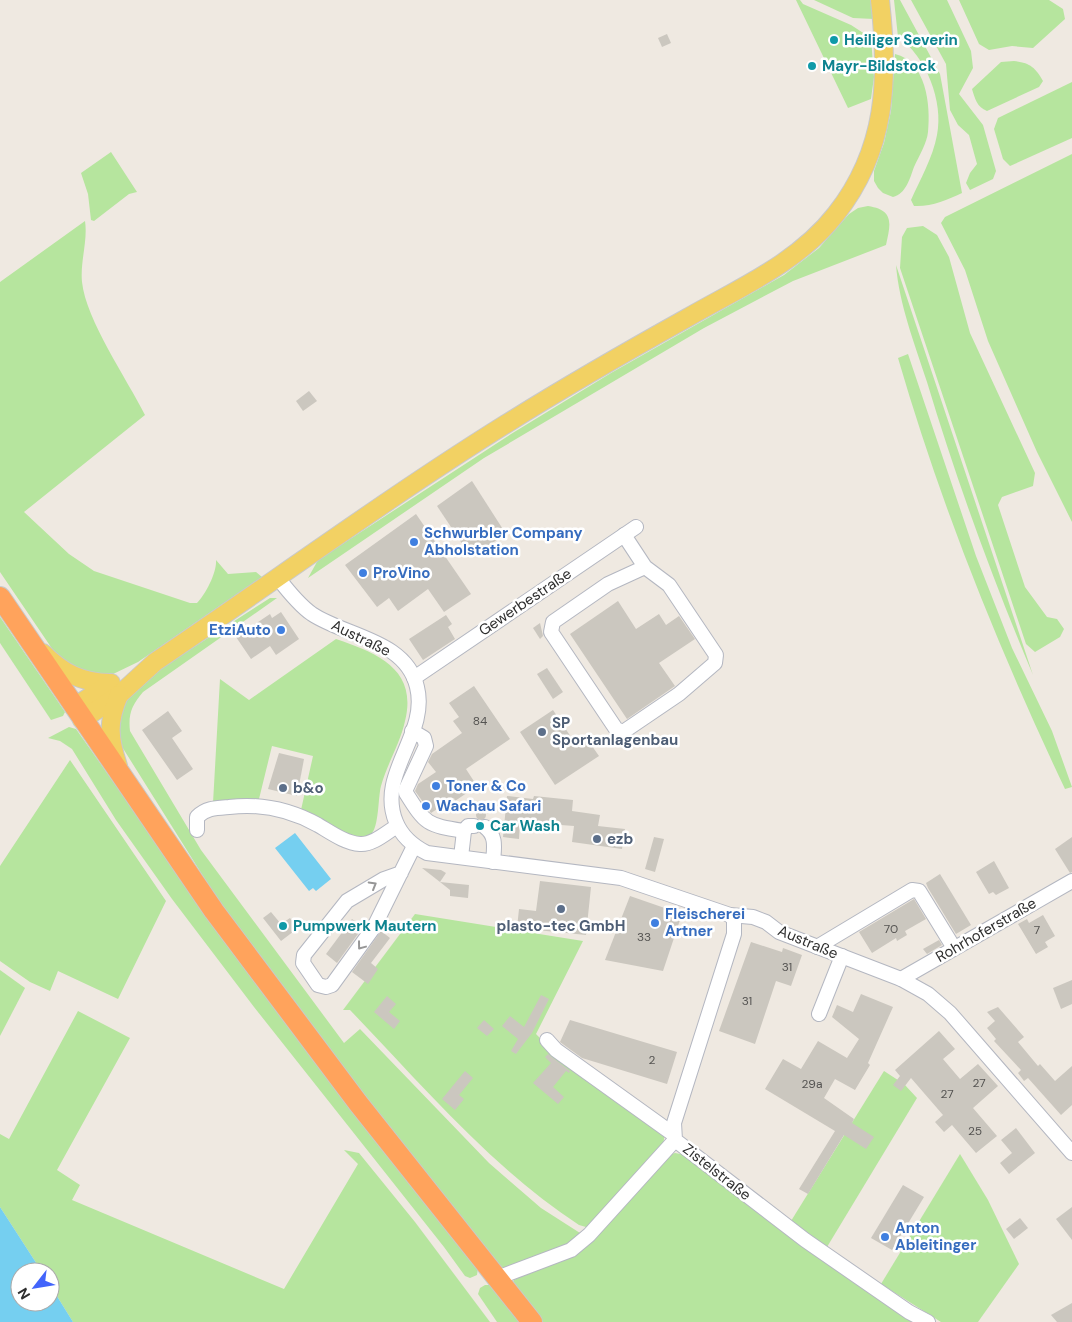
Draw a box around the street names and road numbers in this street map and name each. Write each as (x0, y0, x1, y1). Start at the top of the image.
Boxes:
street label: Gewerbestraße (475, 564, 575, 640)
street label: Austraße (328, 615, 394, 661)
street label: Rohrhoferstraße (932, 893, 1040, 967)
street label: Austraße (775, 920, 841, 964)
street label: Zistelstraße (679, 1139, 755, 1205)

